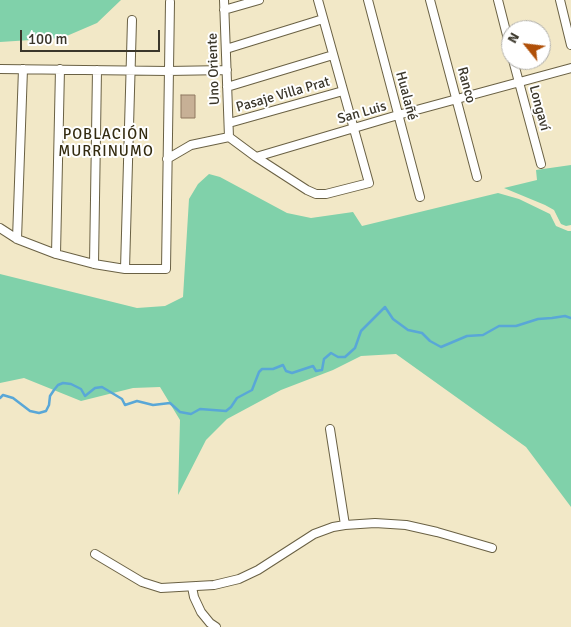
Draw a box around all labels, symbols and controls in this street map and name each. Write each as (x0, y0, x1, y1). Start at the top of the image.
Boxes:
scale bar (22, 20, 162, 52)
north arrow (501, 20, 551, 70)
text: 100 m (28, 30, 68, 48)
text: N (504, 30, 523, 46)
street label: Uno Oriente (204, 33, 224, 105)
street label: Ranco (453, 65, 479, 105)
street label: Hualañé (391, 70, 421, 122)
street label: Pasaje Villa Prat (234, 74, 332, 116)
street label: Longaví (525, 83, 553, 133)
street label: San Luis (336, 98, 388, 128)
district label: POBLACIÓN MURRINUMO (57, 126, 155, 161)

